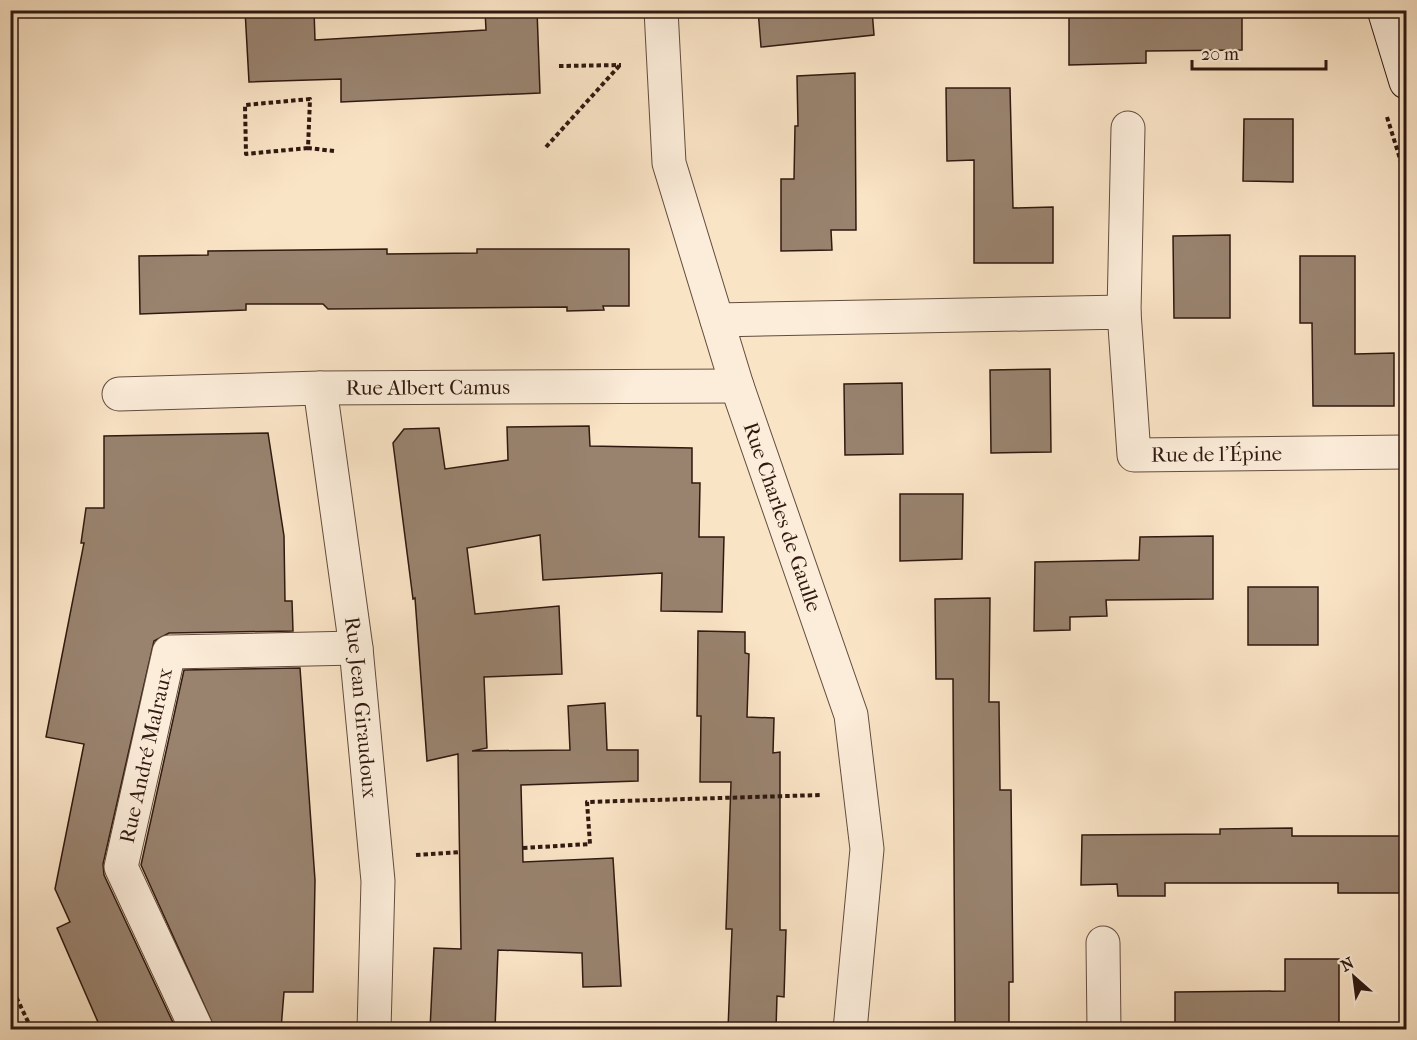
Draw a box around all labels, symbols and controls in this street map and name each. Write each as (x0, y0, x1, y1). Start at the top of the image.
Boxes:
scale bar (1192, 33, 1326, 71)
text: 20 m (1201, 44, 1239, 65)
street label: Rue Albert Camus (346, 375, 510, 400)
street label: Rue Charles de Gaulle (738, 419, 826, 615)
street label: Rue de l'Épine (1151, 441, 1282, 467)
street label: Rue Jean Giraudoux (340, 615, 382, 799)
street label: Rue André Malraux (115, 666, 177, 845)
north arrow (1324, 947, 1384, 1007)
text: N (1337, 953, 1358, 975)

